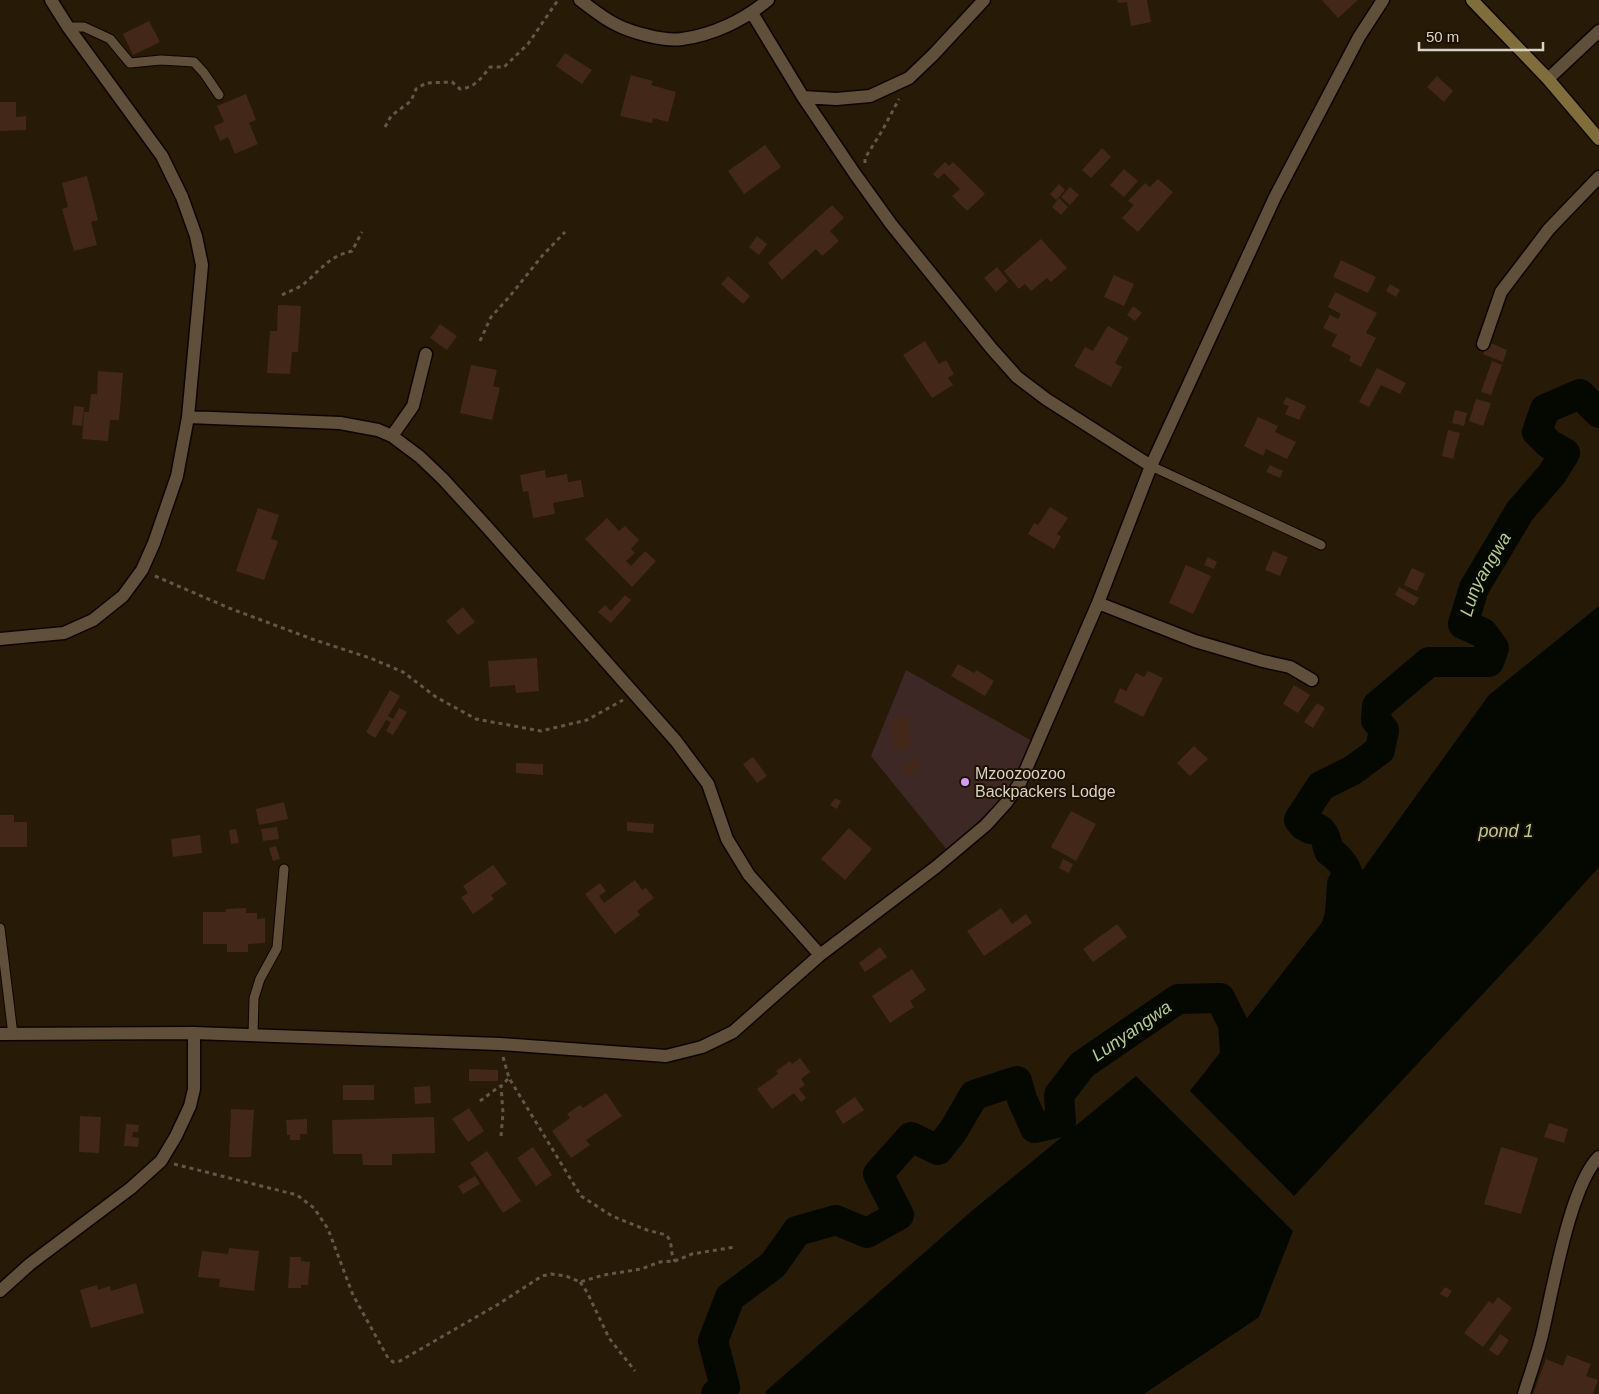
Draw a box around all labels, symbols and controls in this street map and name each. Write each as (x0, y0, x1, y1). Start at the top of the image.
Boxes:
scale bar (1419, 20, 1543, 52)
text: 50 m (1426, 28, 1459, 45)
water label: Lunyangwa (1456, 529, 1515, 619)
place label: Mzoozoozoo Backpackers Lodge (975, 765, 1116, 800)
marker: Mzoozoozoo Backpackers Lodge (959, 776, 971, 788)
water label: pond 1 (1477, 821, 1534, 841)
water label: Lunyangwa (1088, 997, 1175, 1065)

